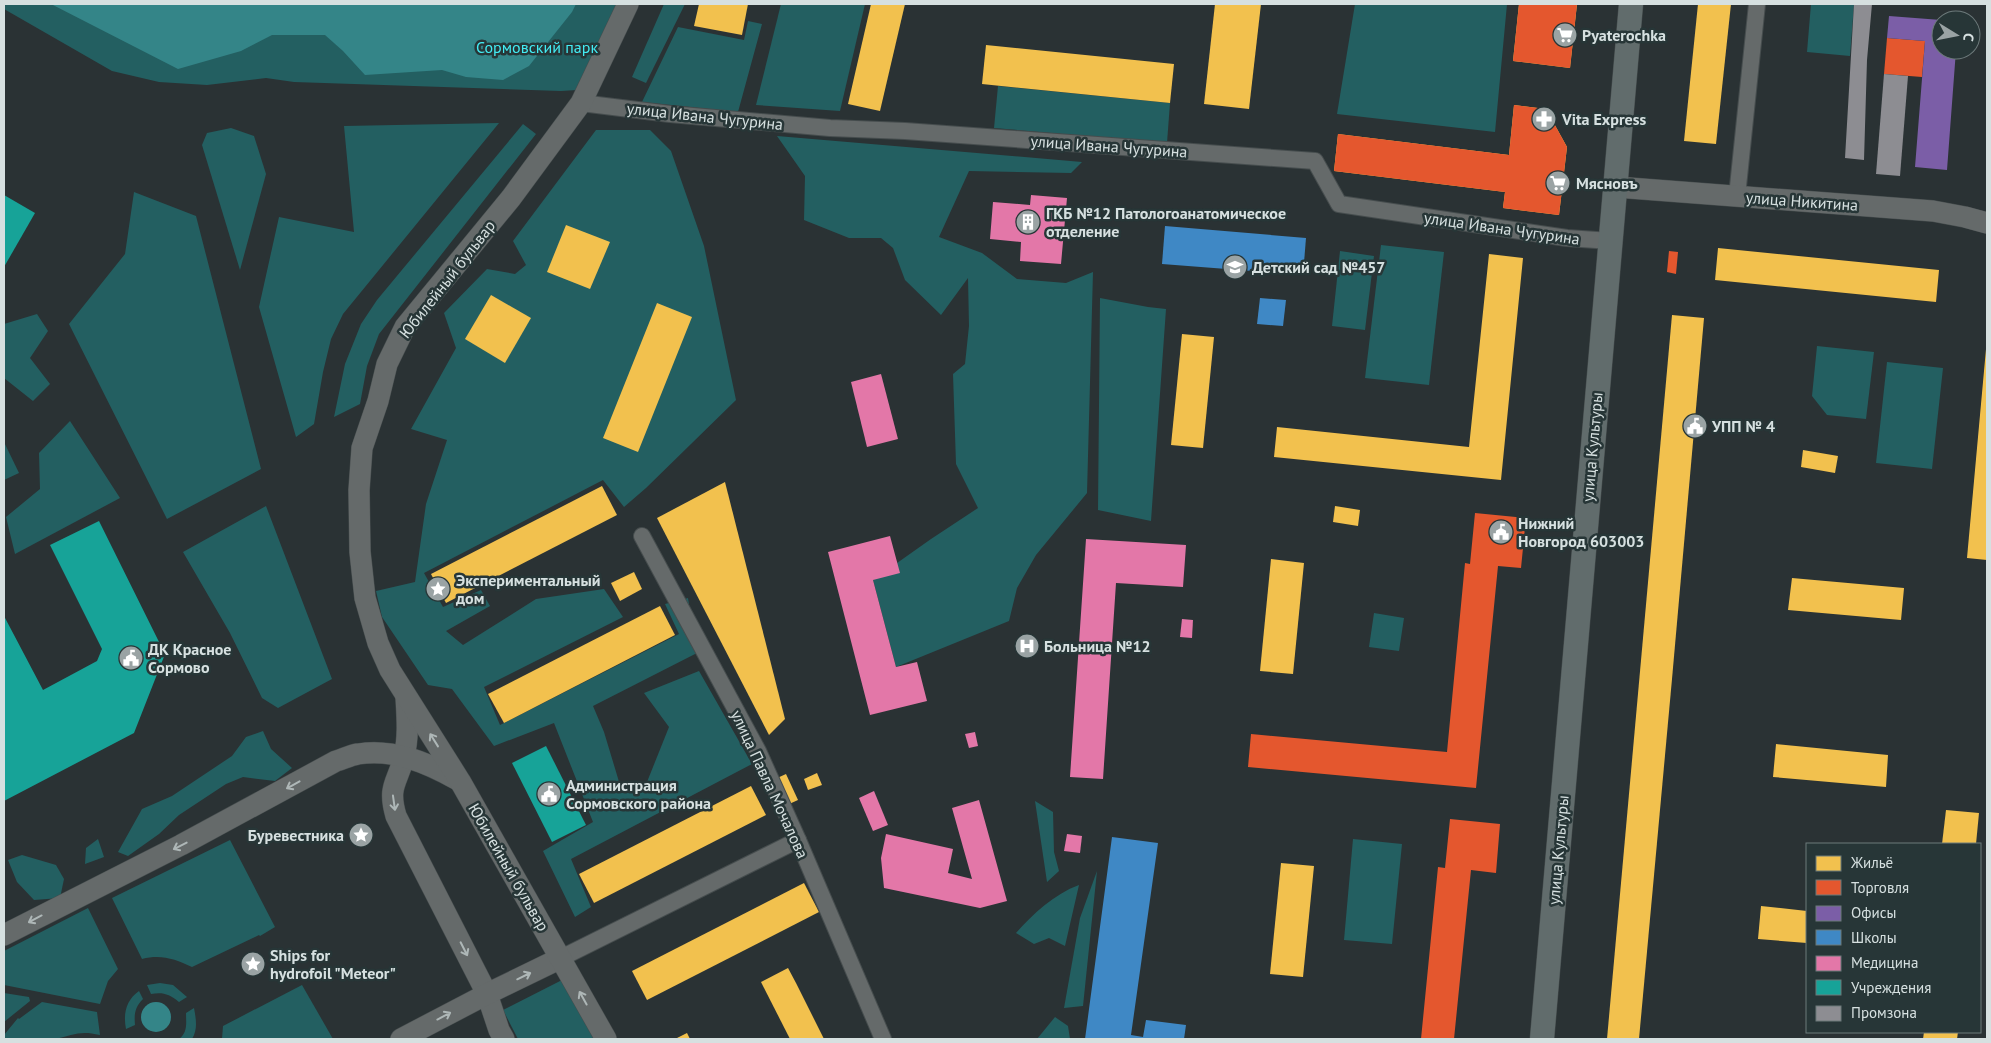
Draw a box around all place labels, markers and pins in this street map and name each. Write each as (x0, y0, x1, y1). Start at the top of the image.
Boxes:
supermarket icon: Pyaterochka (1552, 22, 1578, 48)
place label: Pyaterochka (1582, 25, 1666, 45)
pharmacy icon: Vita Express (1531, 106, 1557, 132)
place label: Vita Express (1561, 109, 1646, 129)
supermarket icon: Мясновъ (1545, 170, 1571, 196)
place label: Мясновъ (1576, 173, 1638, 193)
place label: ГКБ №12 Патологоанатомическое отделение (1046, 203, 1286, 241)
building icon: ГКБ №12 Патологоанатомическое отделение (1015, 209, 1041, 235)
school or university icon: Детский сад №457 (1222, 254, 1248, 280)
place label: Детский сад №457 (1252, 257, 1385, 277)
public building icon: УПП № 4 (1682, 413, 1708, 439)
place label: УПП № 4 (1711, 416, 1775, 436)
place label: Нижний Новгород 603003 (1518, 513, 1644, 551)
public building icon: Нижний Новгород 603003 (1488, 519, 1514, 545)
place label: Экспериментальный дом (455, 570, 600, 608)
place icon: Экспериментальный дом (425, 576, 451, 602)
hospital icon: Больница №12 (1014, 633, 1040, 659)
place label: Больница №12 (1044, 636, 1151, 656)
place label: ДК Красное Сормово (148, 639, 232, 677)
public building icon: ДК Красное Сормово (118, 645, 144, 671)
place label: Администрация Сормовского района (566, 775, 711, 813)
public building icon: Администрация Сормовского района (536, 781, 562, 807)
place icon: Буревестника (348, 822, 374, 848)
place label: Буревестника (248, 825, 344, 845)
place label: Ships for hydrofoil "Meteor" (270, 945, 396, 983)
place icon: Ships for hydrofoil "Meteor" (240, 951, 266, 977)

